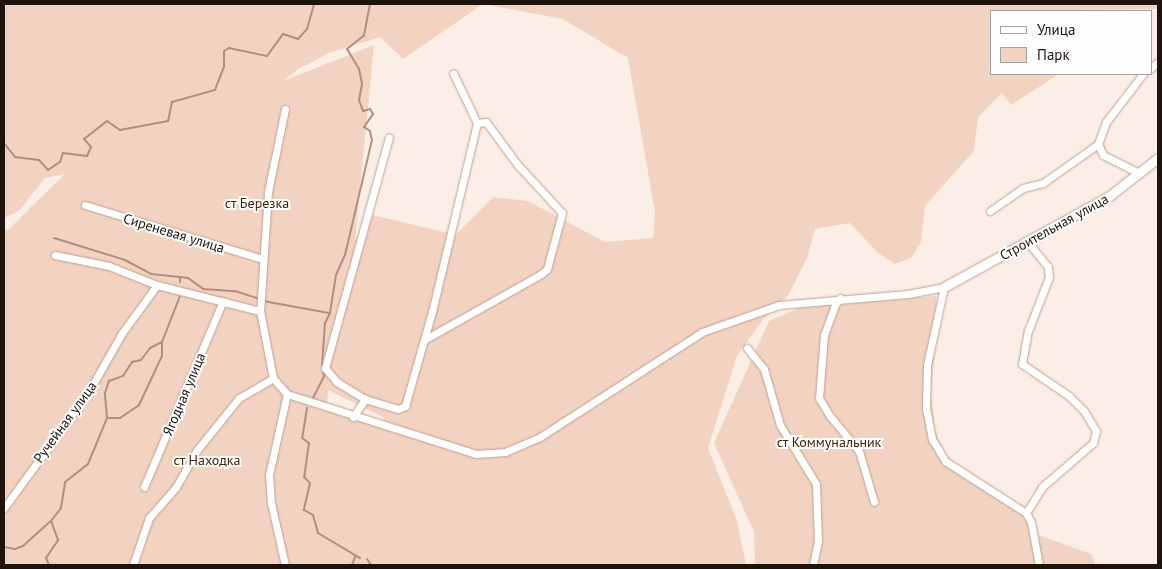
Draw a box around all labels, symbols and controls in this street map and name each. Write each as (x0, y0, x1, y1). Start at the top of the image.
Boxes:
legend (990, 10, 1152, 75)
text: Улица (1037, 20, 1075, 39)
text: Парк (1037, 45, 1070, 64)
street label: Строительная улица (997, 190, 1111, 264)
park label: ст Березка (225, 195, 289, 211)
street label: Сиреневая улица (121, 210, 227, 256)
street label: Ягодная улица (159, 350, 209, 438)
street label: Ручейная улица (30, 378, 100, 466)
park label: ст Коммунальник (776, 434, 882, 450)
park label: ст Находка (173, 452, 241, 468)

